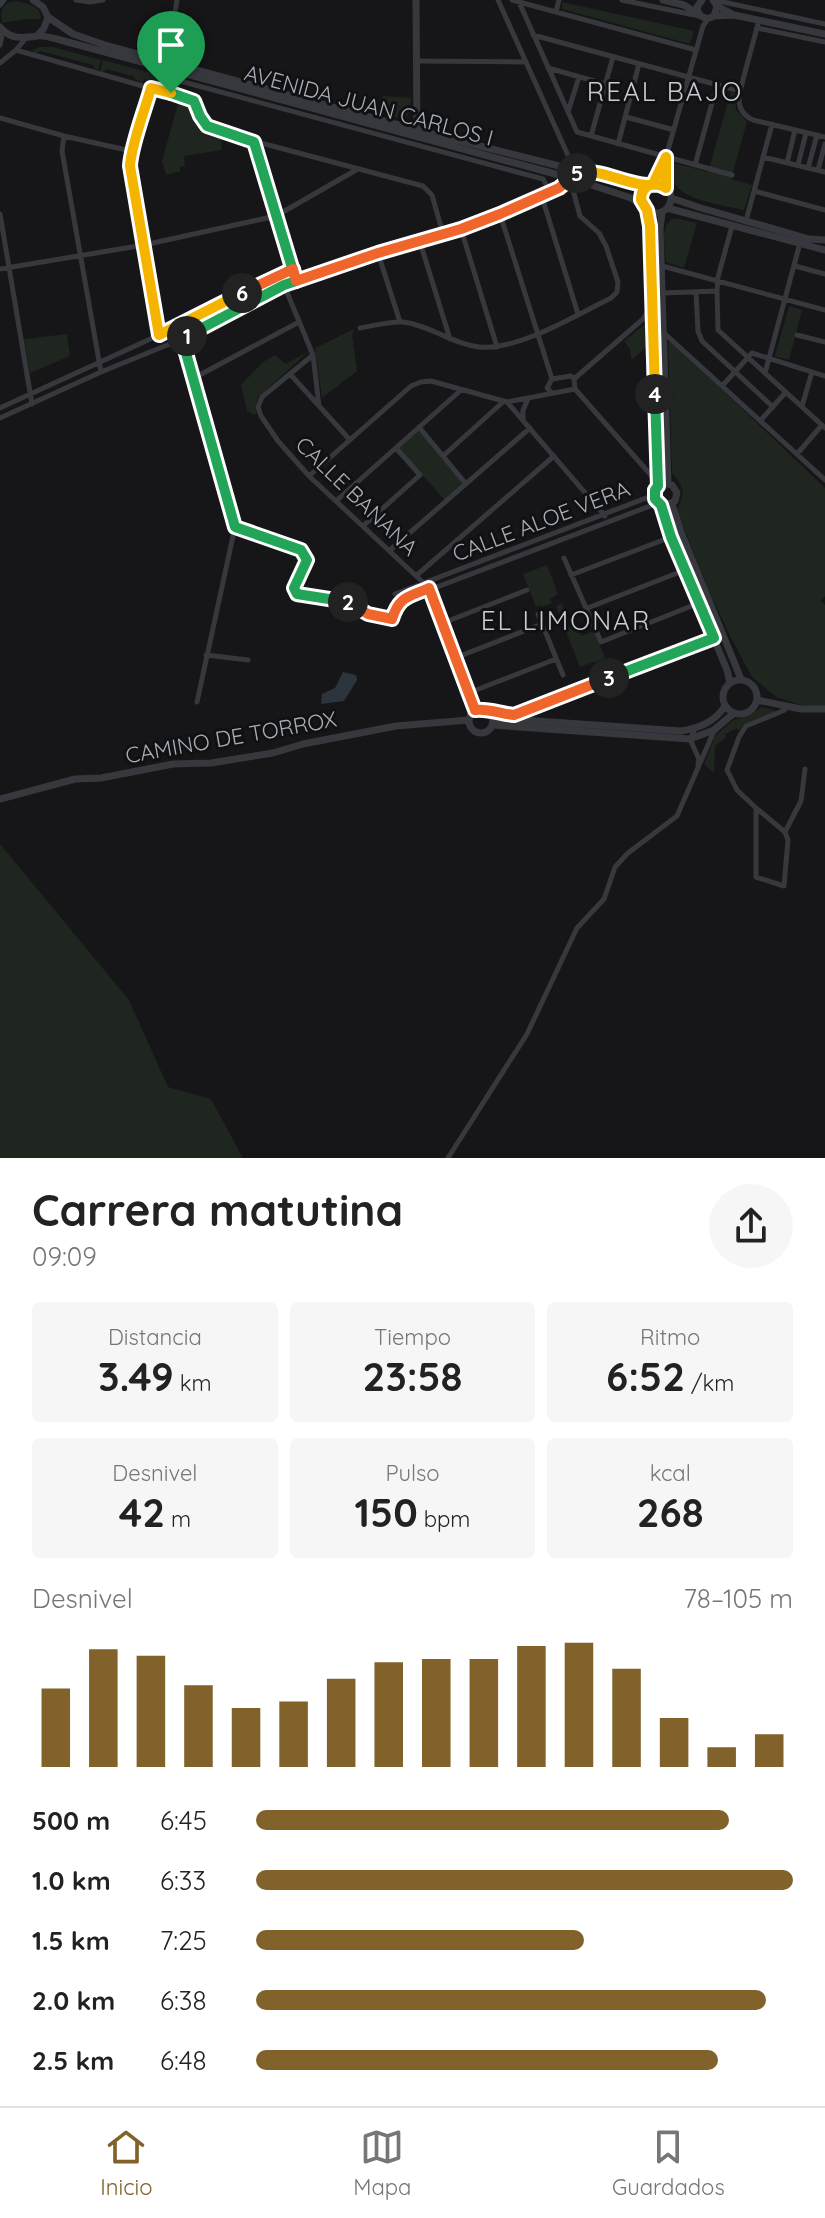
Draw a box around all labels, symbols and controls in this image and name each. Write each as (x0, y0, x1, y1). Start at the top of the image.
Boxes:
pin (137, 11, 205, 93)
icon: arrive (149, 23, 193, 67)
street label: AVENIDA JUAN CARLOS I (241, 58, 497, 152)
district label: REAL BAJO (587, 75, 743, 108)
pin: 5 (557, 153, 597, 193)
text: 5 (571, 159, 583, 187)
pin: 6 (222, 273, 262, 313)
text: 6 (236, 279, 248, 307)
pin: 1 (167, 316, 207, 356)
text: 1 (183, 322, 191, 350)
pin: 4 (635, 374, 675, 414)
text: 4 (649, 380, 661, 408)
street label: CALLE BANANA (290, 431, 424, 561)
street label: CALLE ALOE VERA (448, 474, 634, 568)
pin: 2 (328, 582, 368, 622)
text: 2 (342, 588, 354, 616)
district label: EL LIMONAR (481, 604, 651, 637)
pin: 3 (589, 658, 629, 698)
text: 3 (603, 664, 615, 692)
street label: CAMINO DE TORROX (123, 705, 339, 769)
text: Carrera matutina (32, 1182, 403, 1237)
button: share (709, 1184, 793, 1268)
text: 09:09 (32, 1240, 97, 1273)
text: Distancia (108, 1323, 202, 1351)
text: Tiempo (374, 1323, 451, 1351)
text: Ritmo (640, 1323, 700, 1351)
text: 3.49 (98, 1351, 174, 1401)
text: 23:58 (362, 1351, 463, 1401)
text: 6:52 (606, 1351, 685, 1401)
text: km (174, 1369, 212, 1397)
text: /km (685, 1369, 734, 1397)
text: Desnivel (112, 1459, 197, 1487)
text: Pulso (385, 1459, 440, 1487)
text: kcal (650, 1459, 691, 1487)
text: 42 (119, 1487, 165, 1537)
text: 150 (355, 1487, 418, 1537)
text: 268 (637, 1487, 704, 1537)
text: m (165, 1505, 191, 1533)
text: bpm (418, 1505, 470, 1533)
text: Desnivel (32, 1582, 133, 1615)
text: 78–105 m (684, 1582, 793, 1615)
text: 500 m (32, 1804, 110, 1837)
text: 6:45 (160, 1804, 207, 1837)
text: 1.0 km (32, 1864, 111, 1897)
text: 6:33 (160, 1864, 206, 1897)
text: 1.5 km (32, 1924, 110, 1957)
text: 7:25 (160, 1924, 207, 1957)
text: 2.0 km (32, 1984, 115, 2017)
text: 6:38 (160, 1984, 207, 2017)
text: 2.5 km (32, 2044, 114, 2077)
text: 6:48 (160, 2044, 207, 2077)
tab: Inicio (100, 2125, 153, 2201)
tab: Mapa (353, 2125, 411, 2201)
tab: Guardados (612, 2125, 725, 2201)

